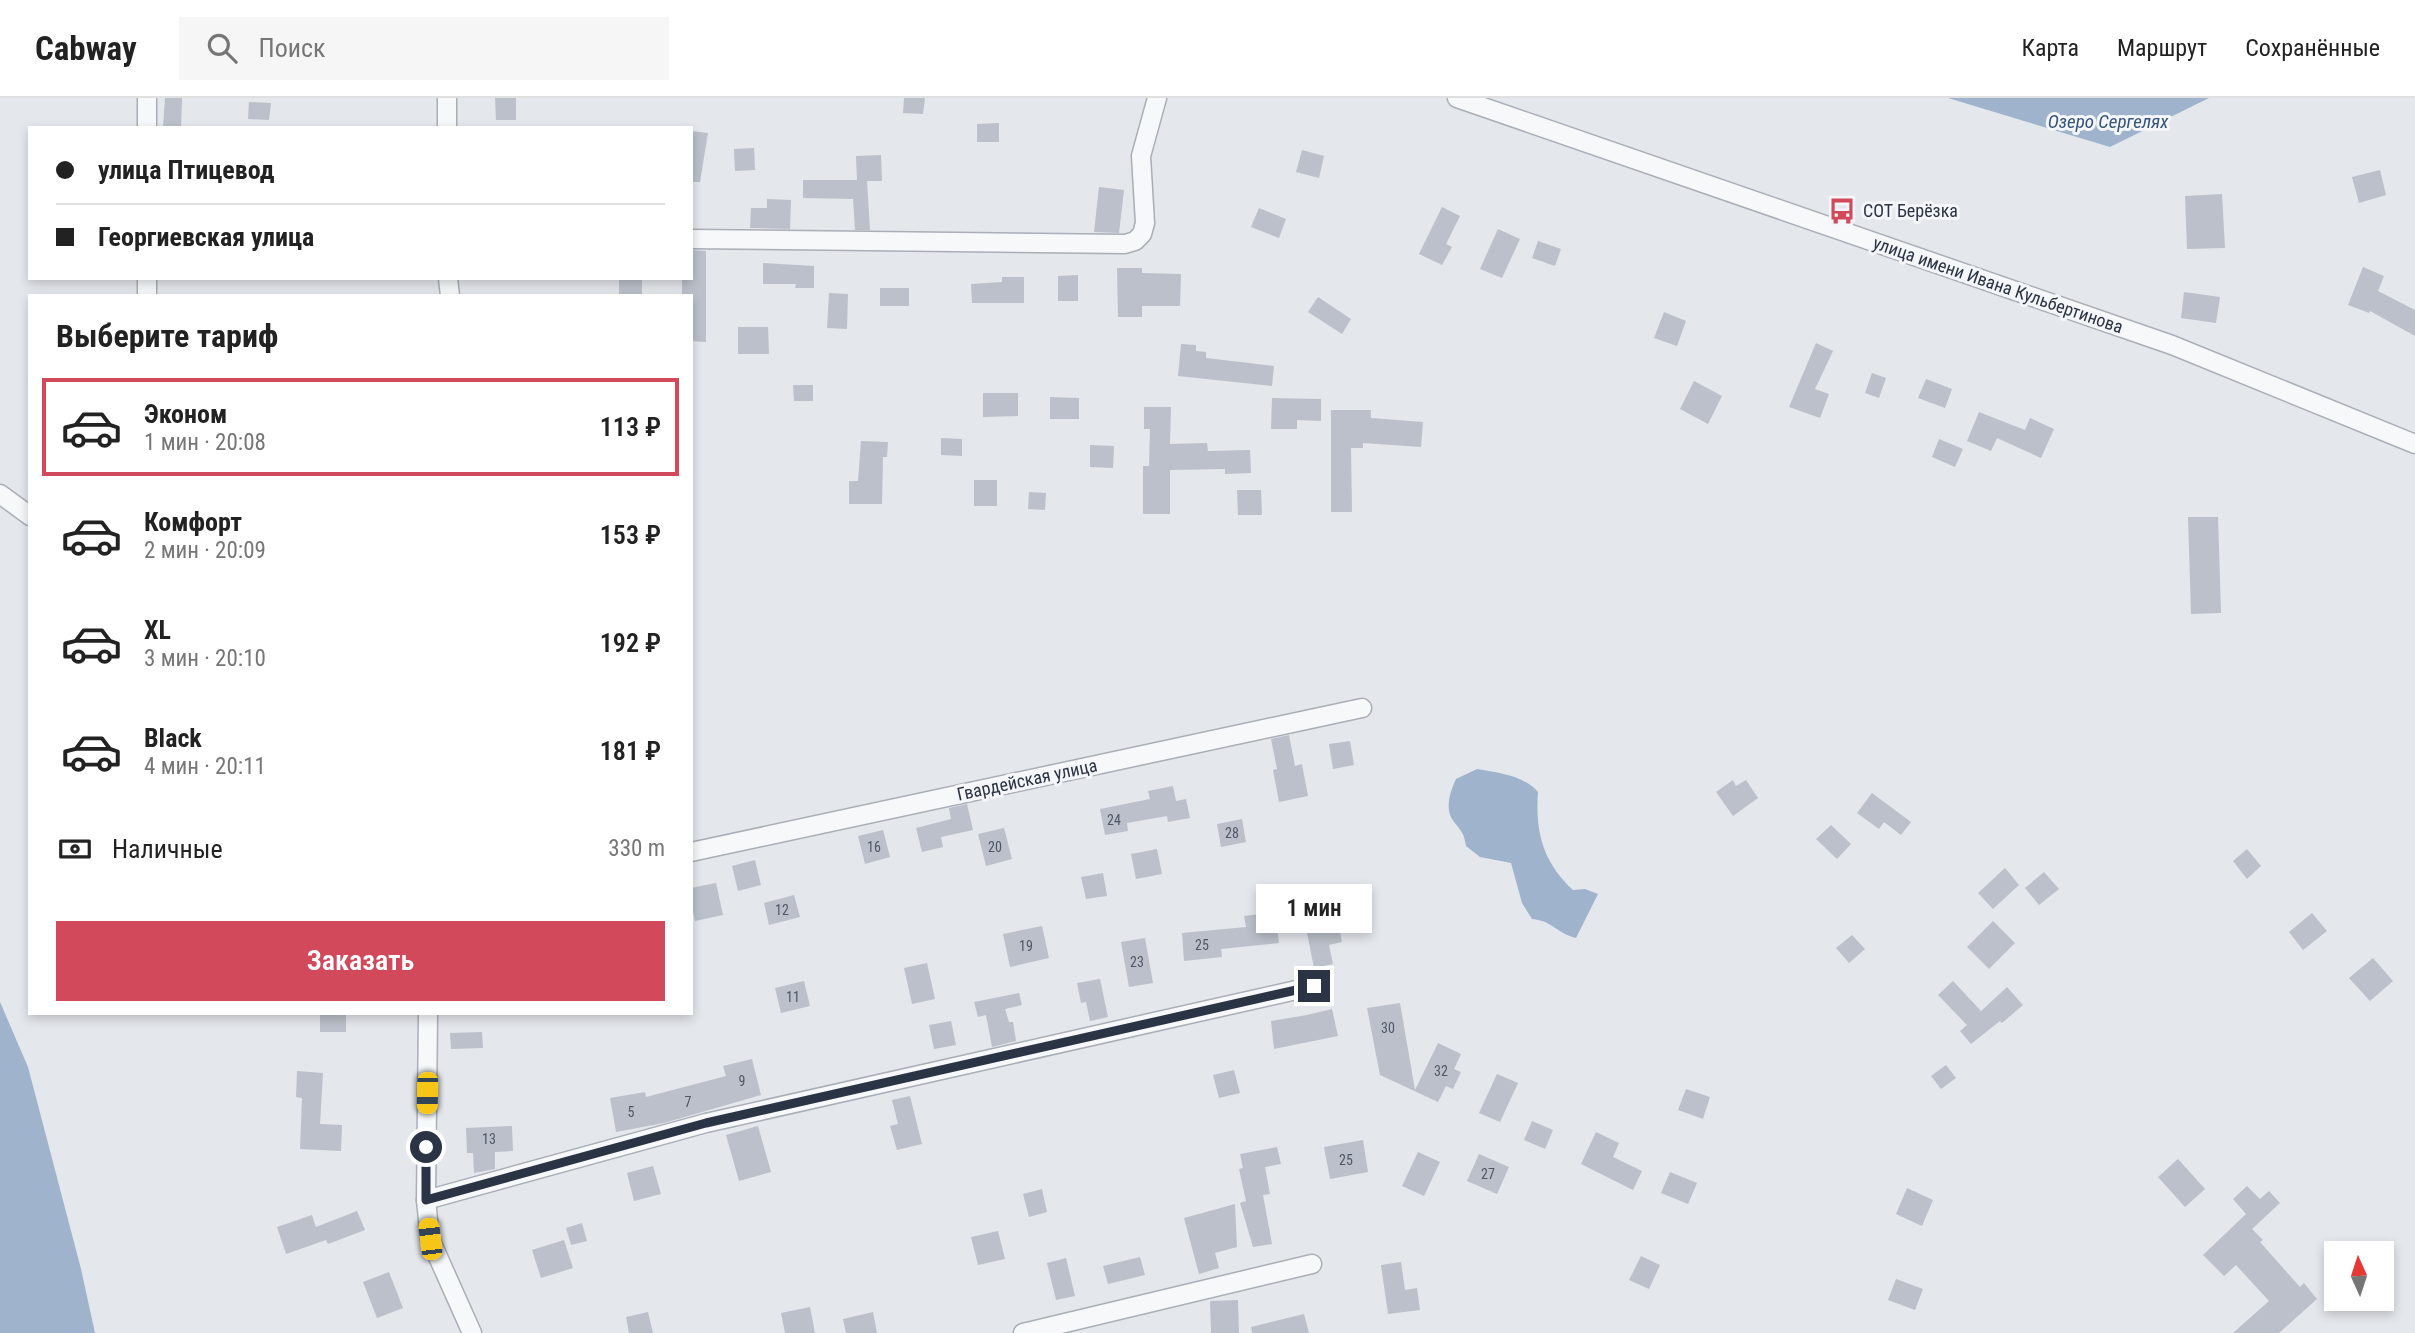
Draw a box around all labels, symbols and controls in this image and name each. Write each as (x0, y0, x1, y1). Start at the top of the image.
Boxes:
search box (179, 17, 669, 80)
text: Cabway (35, 29, 137, 68)
icon: search (203, 29, 241, 67)
text: Поиск (259, 33, 326, 63)
text: Карта (2022, 34, 2079, 62)
text: Маршрут (2117, 34, 2207, 62)
text: Сохранённые (2245, 34, 2380, 62)
water label: Озеро Сергелях (2048, 110, 2169, 133)
text: улица Птицевод (98, 155, 274, 185)
bus stop icon: СОТ Берёзка (1827, 196, 1857, 226)
place label: СОТ Берёзка (1863, 200, 1958, 221)
text: Георгиевская улица (98, 222, 314, 252)
street label: улица имени Ивана Кульбертинова (1870, 232, 2126, 337)
text: Выберите тариф (56, 317, 278, 355)
icon: car (60, 396, 123, 459)
text: Эконом (144, 399, 227, 429)
text: 113 ₽ (600, 412, 661, 442)
text: 1 мин · 20:08 (144, 429, 266, 456)
icon: car (60, 504, 123, 567)
text: Комфорт (144, 507, 242, 537)
text: 153 ₽ (600, 520, 661, 550)
text: 2 мин · 20:09 (144, 537, 266, 564)
icon: car (60, 612, 123, 675)
text: XL (144, 615, 171, 645)
text: 192 ₽ (600, 628, 661, 658)
text: 3 мин · 20:10 (144, 645, 266, 672)
icon: car (60, 720, 123, 783)
text: Black (144, 723, 202, 753)
text: 181 ₽ (600, 736, 661, 766)
text: 4 мин · 20:11 (144, 753, 266, 780)
street label: Гвардейская улица (955, 754, 1099, 805)
house number: 24 (1107, 812, 1121, 828)
house number: 28 (1225, 825, 1239, 841)
icon: cash (56, 830, 94, 868)
text: Наличные (112, 834, 223, 864)
text: 330 m (608, 835, 665, 862)
house number: 16 (867, 839, 881, 855)
house number: 20 (988, 839, 1002, 855)
callout: 1 мин (1256, 884, 1372, 934)
text: 1 мин (1286, 895, 1342, 922)
house number: 12 (775, 902, 789, 918)
button: Заказать (56, 921, 665, 1001)
house number: 25 (1195, 937, 1209, 953)
house number: 19 (1019, 938, 1033, 954)
house number: 23 (1130, 954, 1144, 970)
route end (1298, 970, 1330, 1002)
house number: 11 (786, 989, 800, 1005)
house number: 30 (1381, 1020, 1395, 1036)
house number: 32 (1434, 1063, 1448, 1079)
car (417, 1072, 438, 1114)
house number: 9 (739, 1073, 745, 1089)
house number: 7 (685, 1094, 692, 1110)
house number: 5 (628, 1104, 635, 1120)
route start (410, 1131, 442, 1163)
house number: 13 (482, 1131, 496, 1147)
house number: 25 (1339, 1152, 1353, 1168)
house number: 27 (1481, 1166, 1495, 1182)
car (418, 1217, 443, 1261)
north arrow (2324, 1241, 2394, 1311)
map controls (2324, 1241, 2394, 1311)

